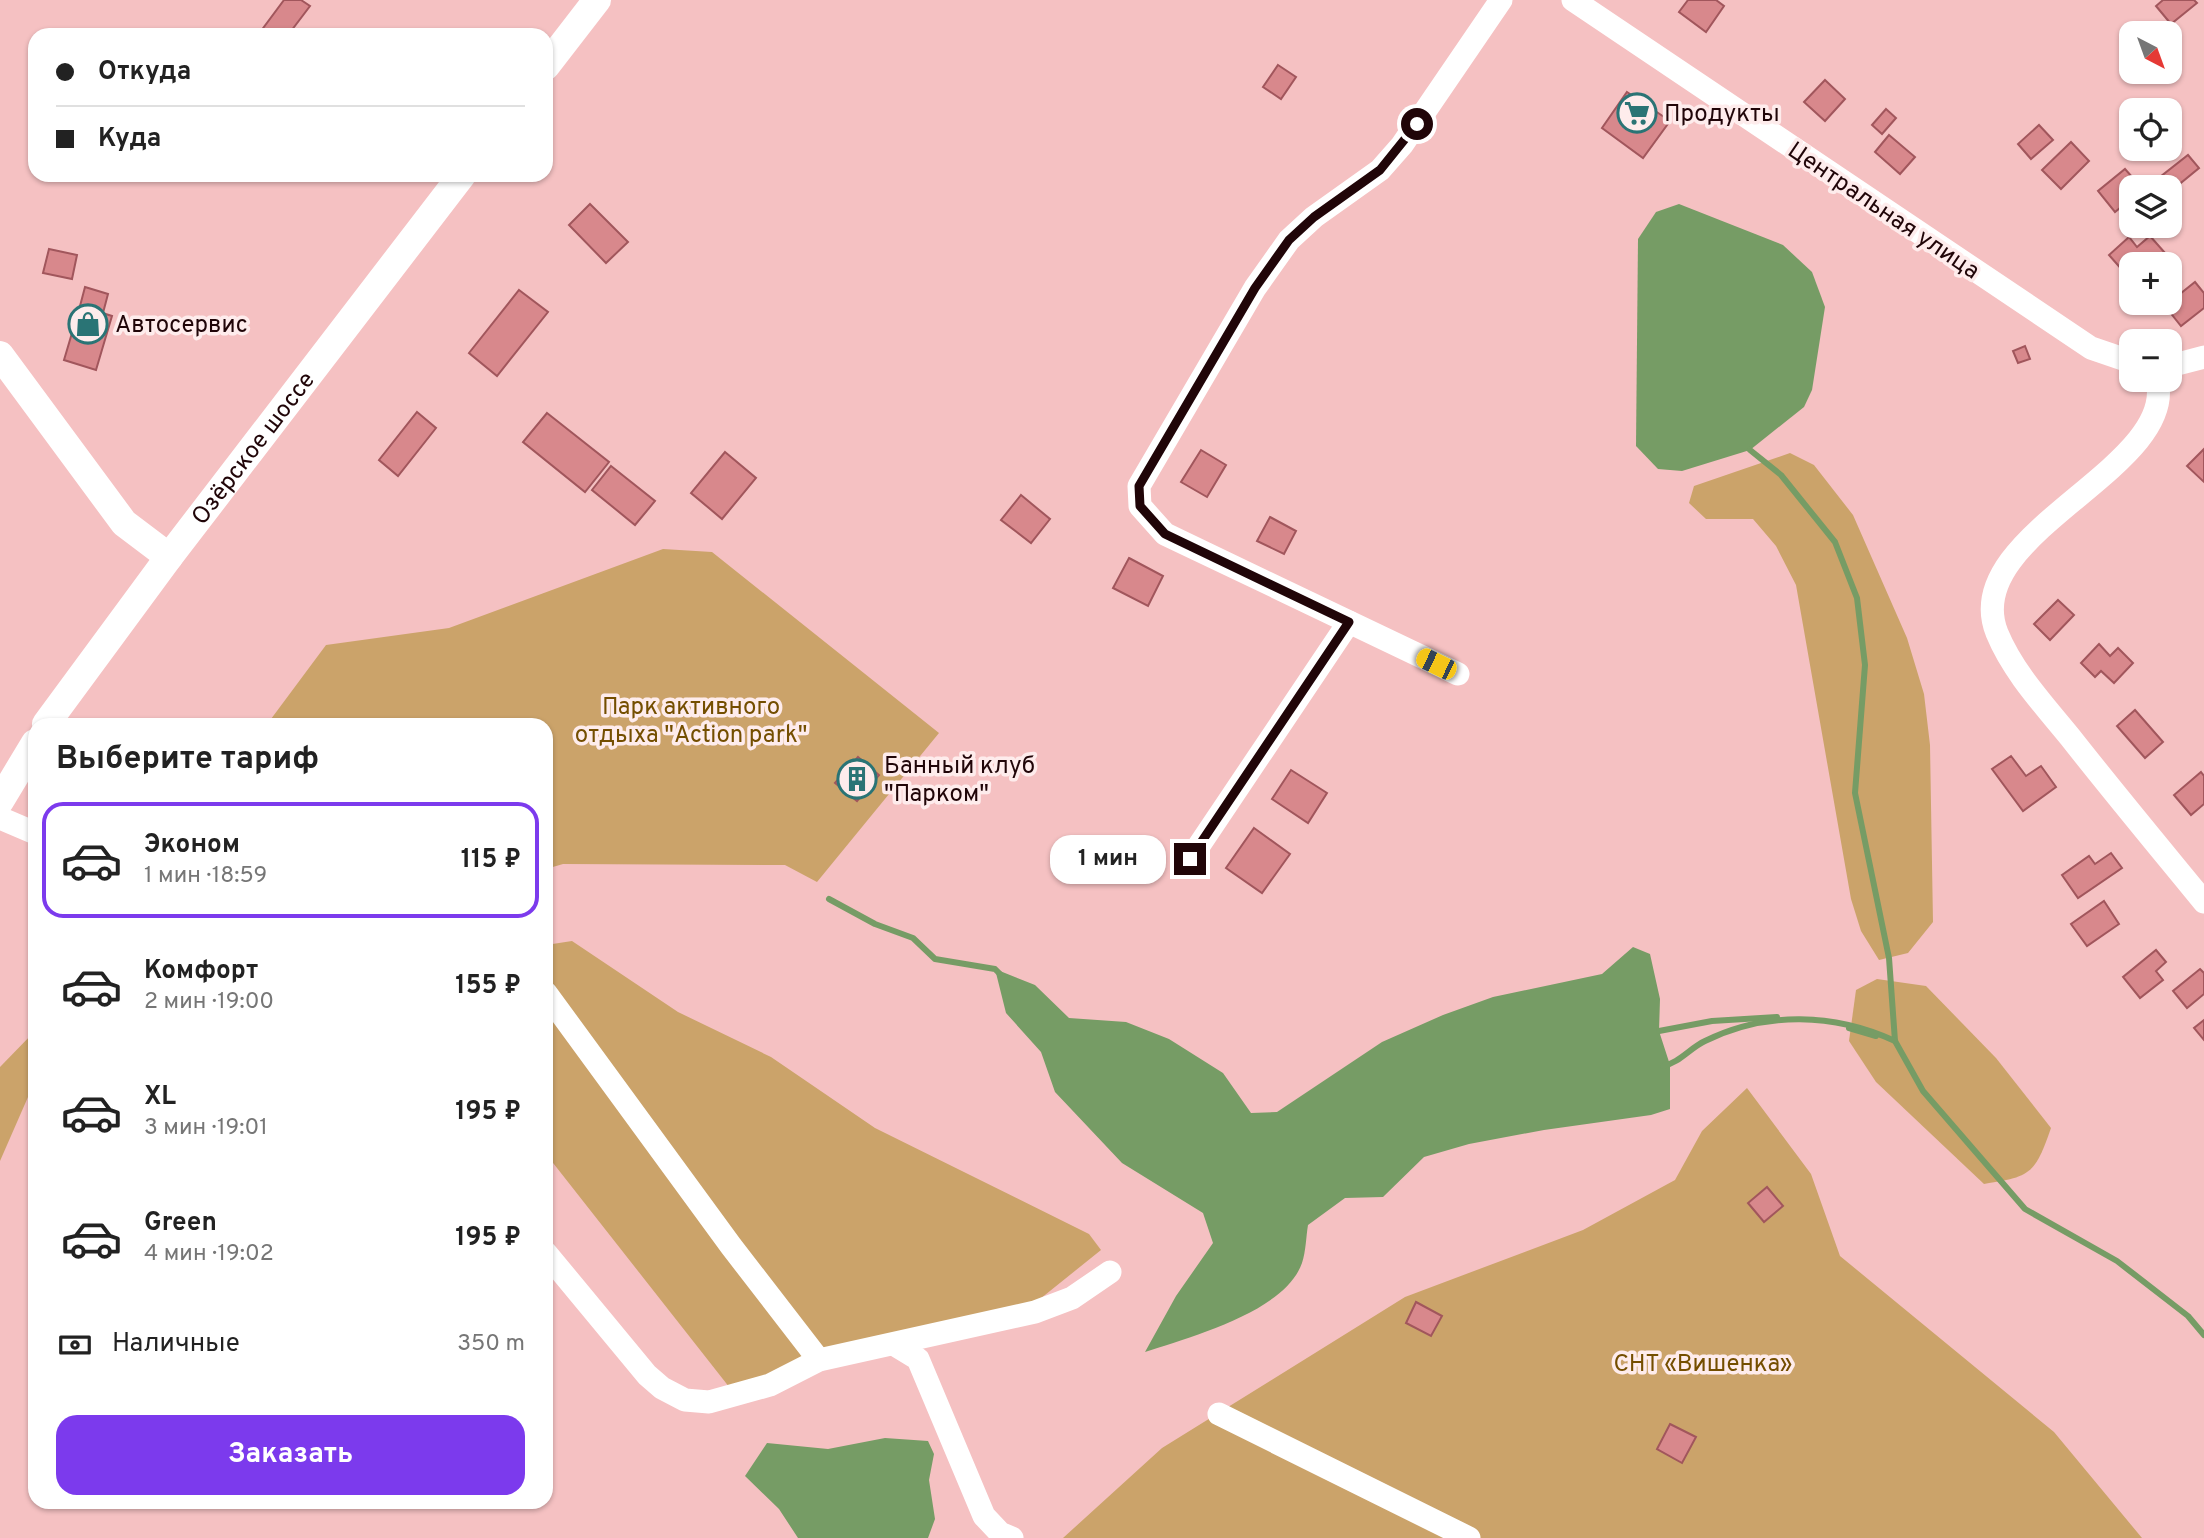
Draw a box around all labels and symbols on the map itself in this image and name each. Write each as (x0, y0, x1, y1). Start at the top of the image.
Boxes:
north arrow (2119, 21, 2182, 84)
supermarket icon: Продукты (1616, 92, 1658, 134)
place label: Продукты (1664, 100, 1780, 130)
route start (1401, 108, 1433, 140)
street label: Центральная улица (1781, 136, 1985, 287)
shop icon: Автосервис (67, 303, 109, 345)
place label: Автосервис (115, 311, 248, 341)
street label: Озёрское шоссе (186, 366, 323, 532)
car (1413, 645, 1460, 683)
park label: Парк активного отдыха "Action park" (575, 693, 807, 751)
place label: Банный клуб "Парком" (884, 752, 1035, 810)
building icon: Банный клуб "Парком" (836, 758, 878, 800)
callout: 1 мин (1050, 834, 1166, 884)
route end (1174, 843, 1206, 875)
park label: СНТ «Вишенка» (1614, 1350, 1792, 1380)

